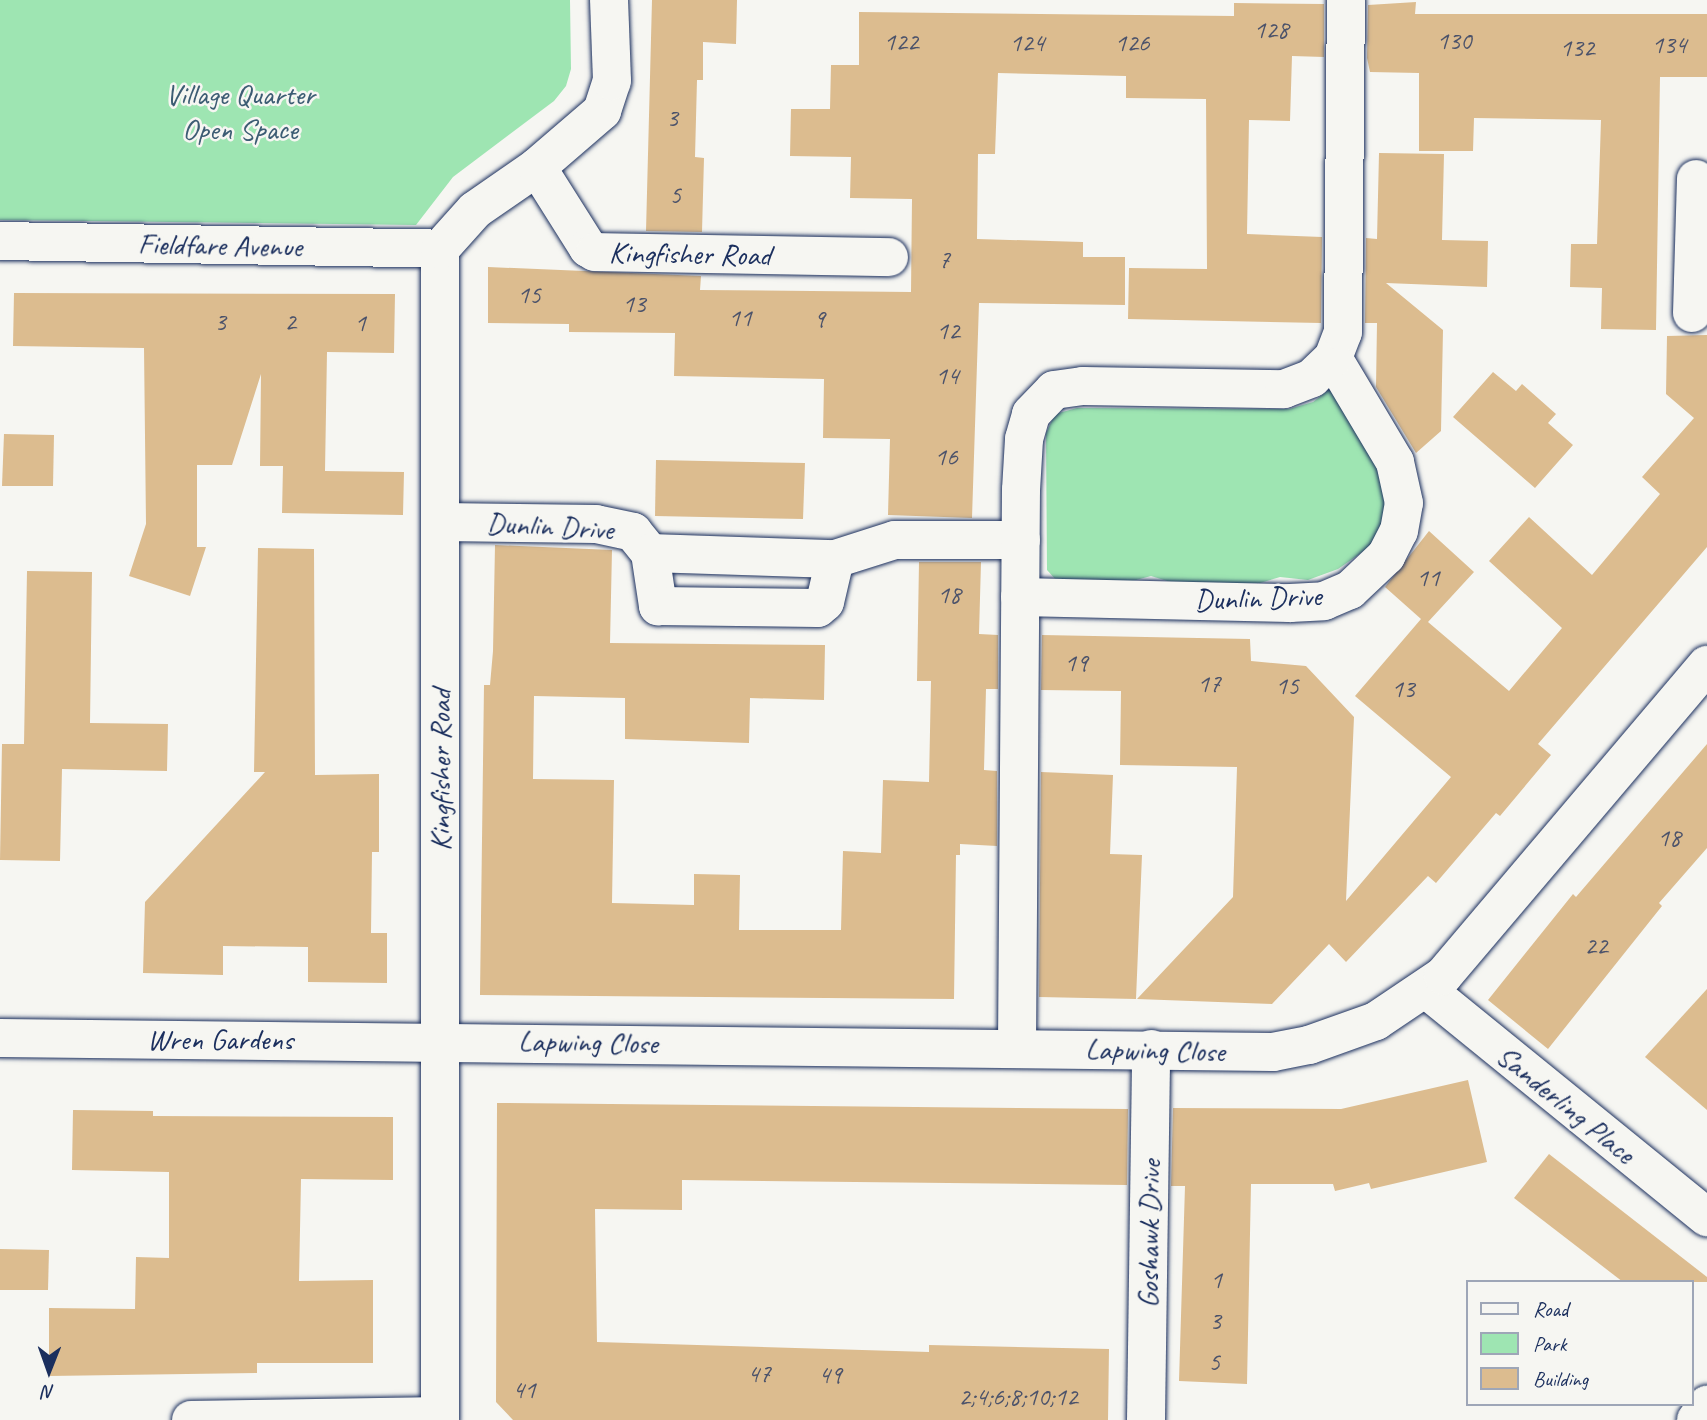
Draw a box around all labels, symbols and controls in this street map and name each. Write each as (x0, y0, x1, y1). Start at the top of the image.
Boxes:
house number: 128 (1253, 14, 1289, 46)
house number: 130 (1436, 25, 1472, 57)
house number: 122 (883, 26, 919, 58)
house number: 124 (1009, 27, 1045, 59)
house number: 126 (1114, 27, 1150, 59)
house number: 134 (1651, 29, 1687, 61)
house number: 132 (1559, 32, 1595, 64)
park label: Village Quarter Open Space (165, 76, 315, 146)
house number: 3 (666, 102, 678, 134)
house number: 5 (669, 179, 681, 211)
street label: Fieldfare Avenue (138, 226, 302, 264)
street label: Kingfisher Road (609, 235, 771, 273)
house number: 7 (938, 244, 950, 276)
house number: 15 (517, 279, 541, 311)
house number: 13 (622, 288, 646, 320)
house number: 11 (728, 302, 752, 334)
house number: 9 (813, 303, 825, 335)
house number: 3 (214, 306, 226, 338)
house number: 2 (284, 306, 296, 338)
house number: 1 (354, 307, 366, 339)
house number: 12 (936, 315, 960, 347)
house number: 14 (935, 360, 959, 392)
house number: 16 (934, 441, 958, 473)
street label: Dunlin Drive (486, 505, 614, 547)
house number: 11 (1416, 562, 1440, 594)
street label: Dunlin Drive (1194, 578, 1322, 618)
house number: 18 (937, 579, 961, 611)
house number: 19 (1064, 647, 1088, 679)
house number: 17 (1197, 668, 1221, 700)
house number: 15 (1275, 670, 1299, 702)
house number: 13 (1391, 673, 1415, 705)
street label: Kingfisher Road (422, 690, 458, 850)
house number: 18 (1657, 822, 1681, 854)
house number: 22 (1584, 930, 1608, 962)
street label: Wren Gardens (147, 1021, 293, 1057)
street label: Lapwing Close (518, 1023, 658, 1061)
street label: Lapwing Close (1085, 1031, 1225, 1069)
street label: Sanderling Place (1489, 1037, 1643, 1171)
street label: Goshawk Drive (1130, 1159, 1168, 1309)
house number: 1 (1210, 1264, 1222, 1296)
legend (1466, 1280, 1693, 1406)
text: Road (1533, 1296, 1568, 1322)
house number: 3 (1209, 1305, 1221, 1337)
text: Park (1533, 1331, 1566, 1357)
north arrow (14, 1336, 84, 1406)
house number: 5 (1208, 1346, 1220, 1378)
house number: 47 (747, 1358, 771, 1390)
house number: 49 (818, 1359, 842, 1391)
text: Building (1533, 1366, 1588, 1392)
house number: 41 (512, 1374, 536, 1406)
text: N (43, 1380, 55, 1404)
house number: 2;4;6;8;10;12 (958, 1381, 1078, 1413)

